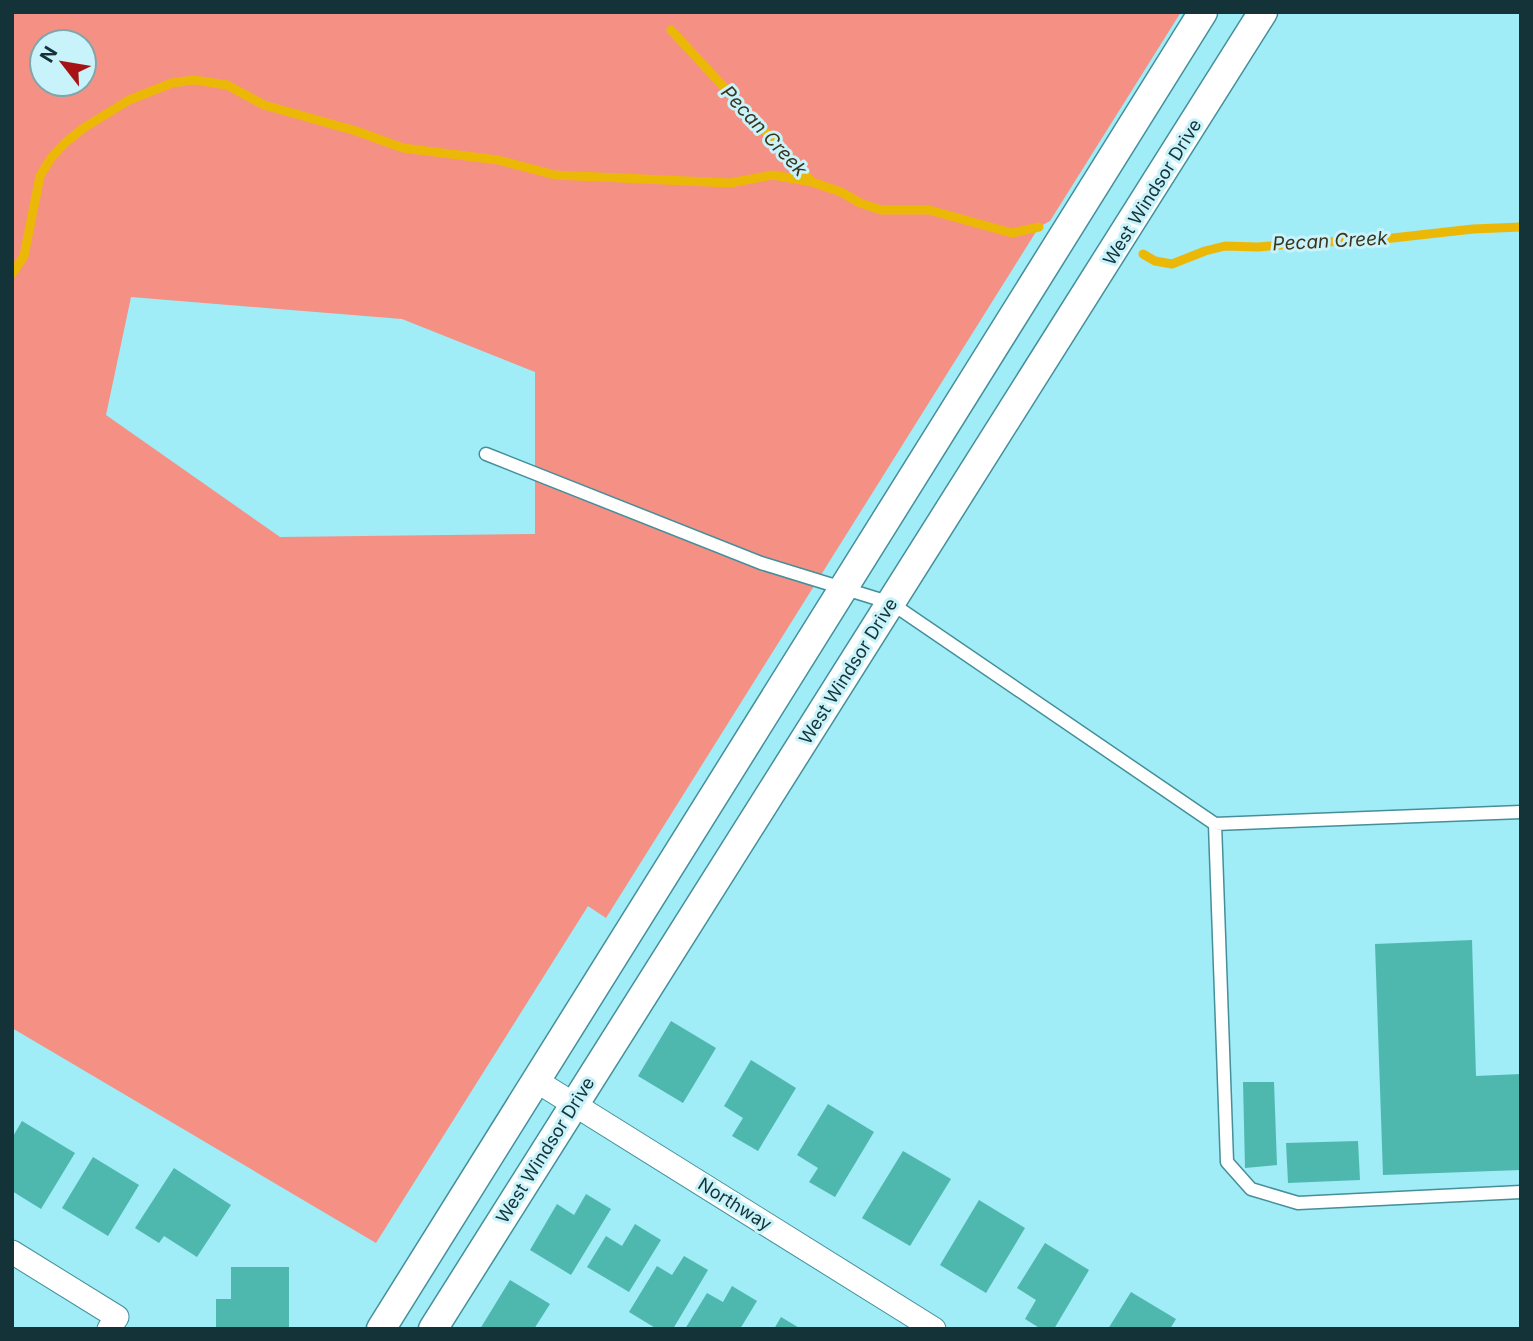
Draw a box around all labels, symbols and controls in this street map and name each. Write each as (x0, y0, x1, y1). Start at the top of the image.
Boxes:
north arrow (28, 28, 98, 98)
text: N (35, 42, 62, 67)
water label: Pecan Creek (716, 81, 812, 181)
street label: West Windsor Drive (1098, 115, 1206, 269)
water label: Pecan Creek (1272, 226, 1389, 255)
street label: West Windsor Drive (794, 594, 902, 748)
street label: West Windsor Drive (491, 1073, 599, 1227)
street label: Northway (694, 1173, 776, 1235)

